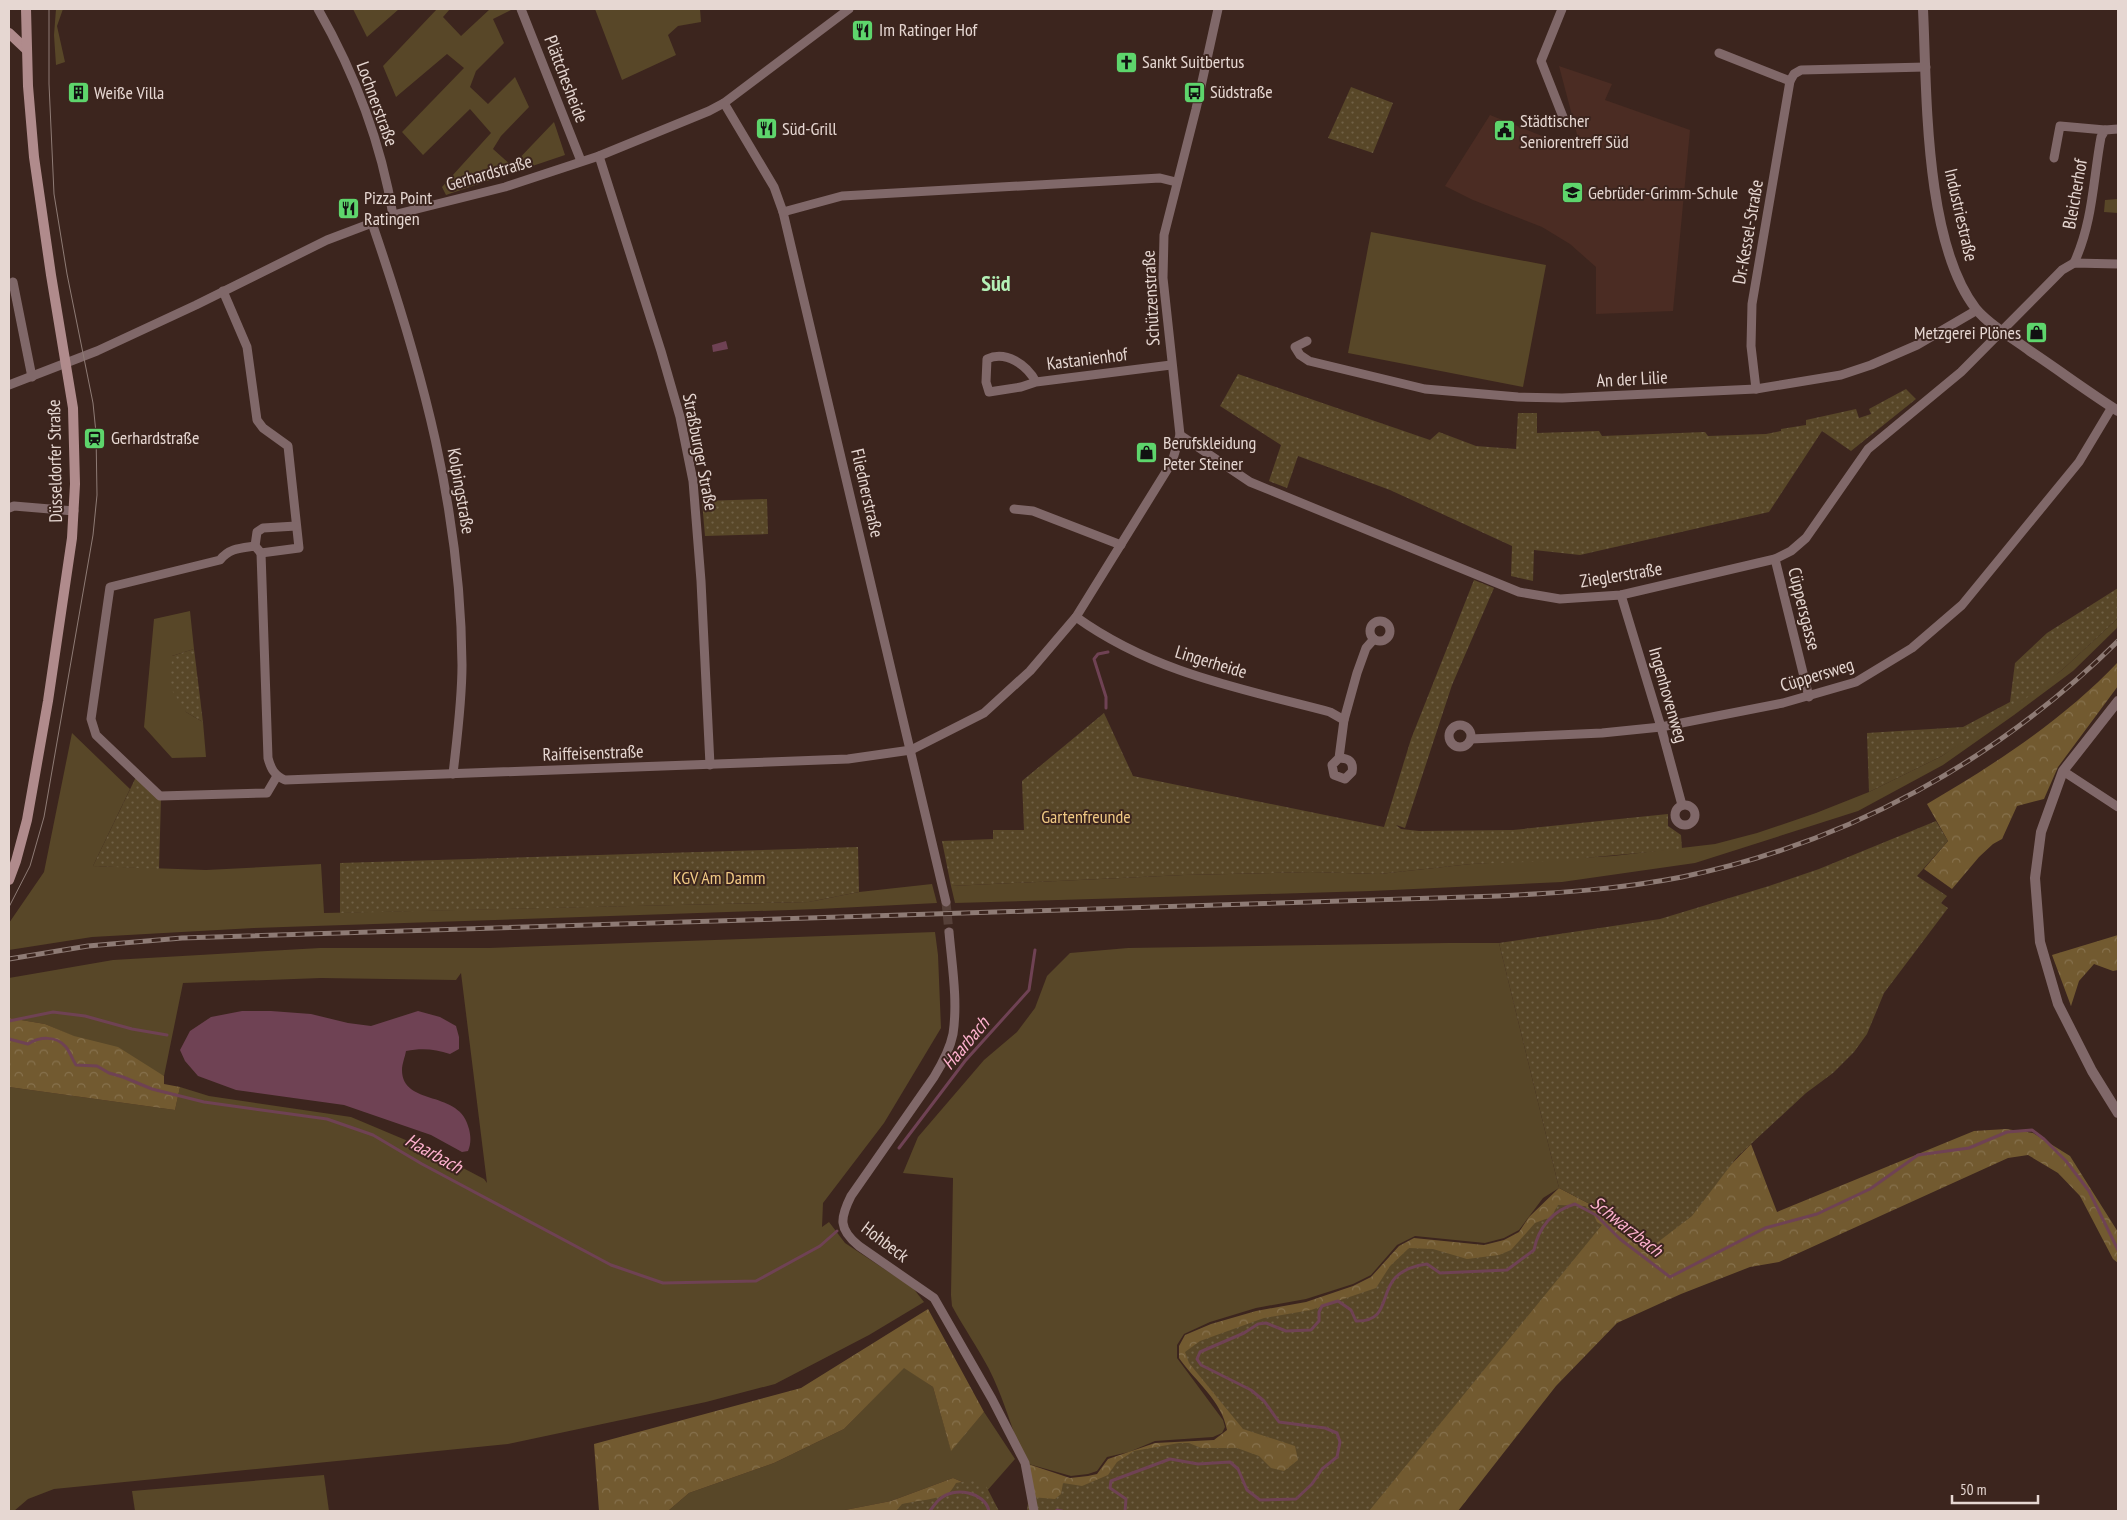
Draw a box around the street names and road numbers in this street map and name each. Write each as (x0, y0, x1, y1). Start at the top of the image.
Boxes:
street label: Plättchesheide (539, 32, 594, 126)
street label: Lochnerstraße (352, 58, 403, 149)
street label: Gerhardstraße (443, 149, 535, 196)
street label: Bleicherhof (2057, 156, 2092, 231)
street label: Industriestraße (1940, 166, 1983, 263)
street label: Dr.-Kessel-Straße (1727, 178, 1768, 286)
street label: Schützenstraße (1137, 250, 1164, 346)
street label: Kastanienhof (1045, 342, 1130, 375)
street label: An der Lilie (1596, 365, 1668, 392)
street label: Straßburger Straße (678, 391, 723, 513)
street label: Düsseldorfer Straße (42, 399, 67, 523)
street label: Kolpingstraße (443, 446, 480, 536)
street label: Fliednerstraße (846, 446, 889, 540)
street label: Zieglerstraße (1578, 557, 1664, 592)
street label: Cüppersgasse (1783, 565, 1826, 653)
street label: Lingerheide (1172, 640, 1250, 683)
street label: Ingenhovenweg (1644, 644, 1693, 745)
street label: Cüppersweg (1777, 652, 1856, 697)
street label: Raiffeisenstraße (542, 739, 644, 766)
street label: Hohbeck (857, 1216, 914, 1267)

